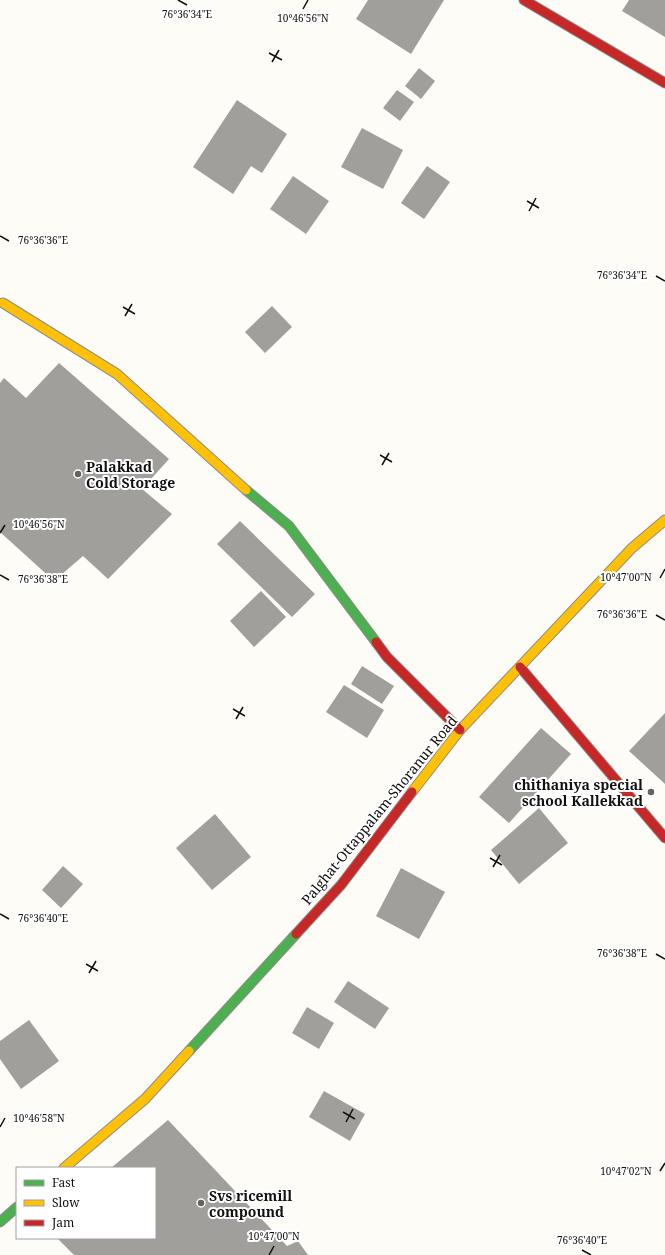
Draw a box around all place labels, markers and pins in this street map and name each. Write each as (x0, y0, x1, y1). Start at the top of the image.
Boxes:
place label: Palakkad Cold Storage (86, 457, 175, 492)
marker: Palakkad Cold Storage (73, 469, 83, 479)
place label: chithaniya special school Kallekkad (514, 775, 643, 810)
marker: chithaniya special school Kallekkad (646, 787, 656, 797)
place label: Svs ricemill compound (209, 1186, 292, 1221)
marker: Svs ricemill compound (196, 1198, 206, 1208)

